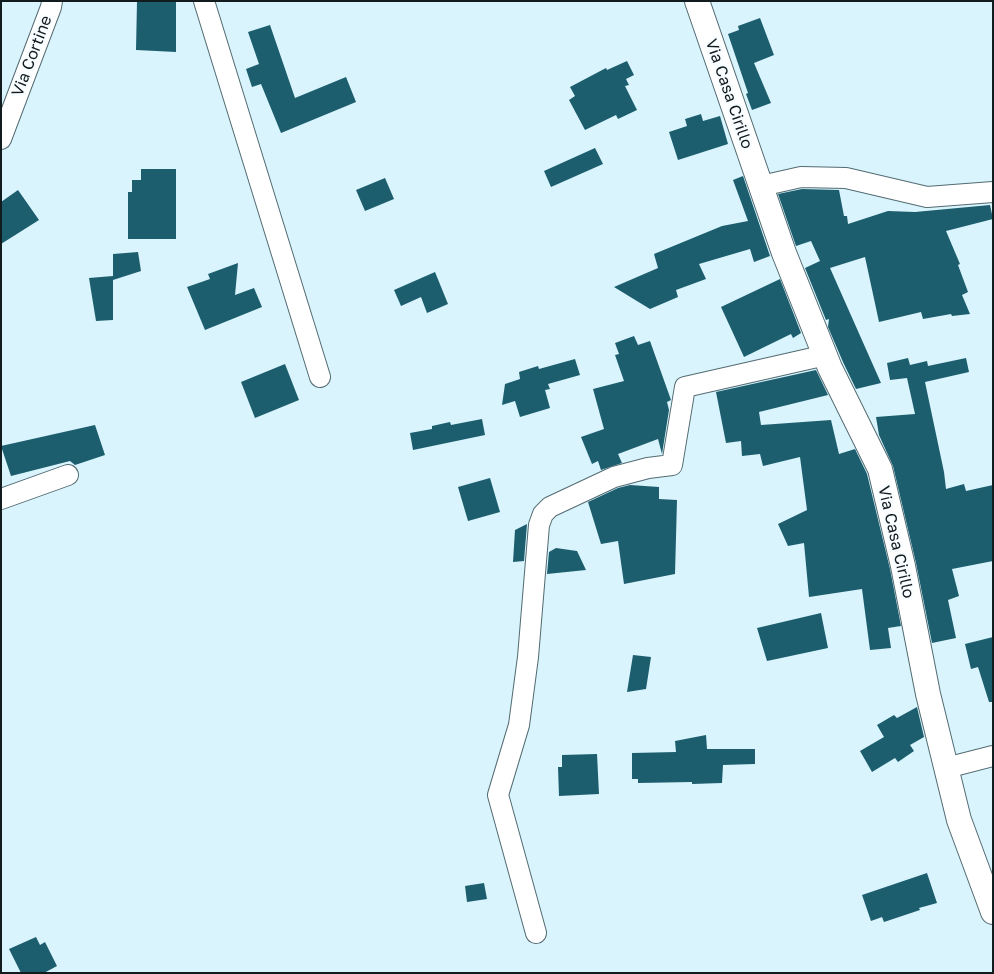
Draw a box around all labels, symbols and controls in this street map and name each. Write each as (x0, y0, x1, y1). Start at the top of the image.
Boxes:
street label: Via Cortine (8, 13, 56, 99)
street label: Via Casa Cirillo (701, 37, 757, 151)
street label: Via Casa Cirillo (874, 484, 918, 600)

